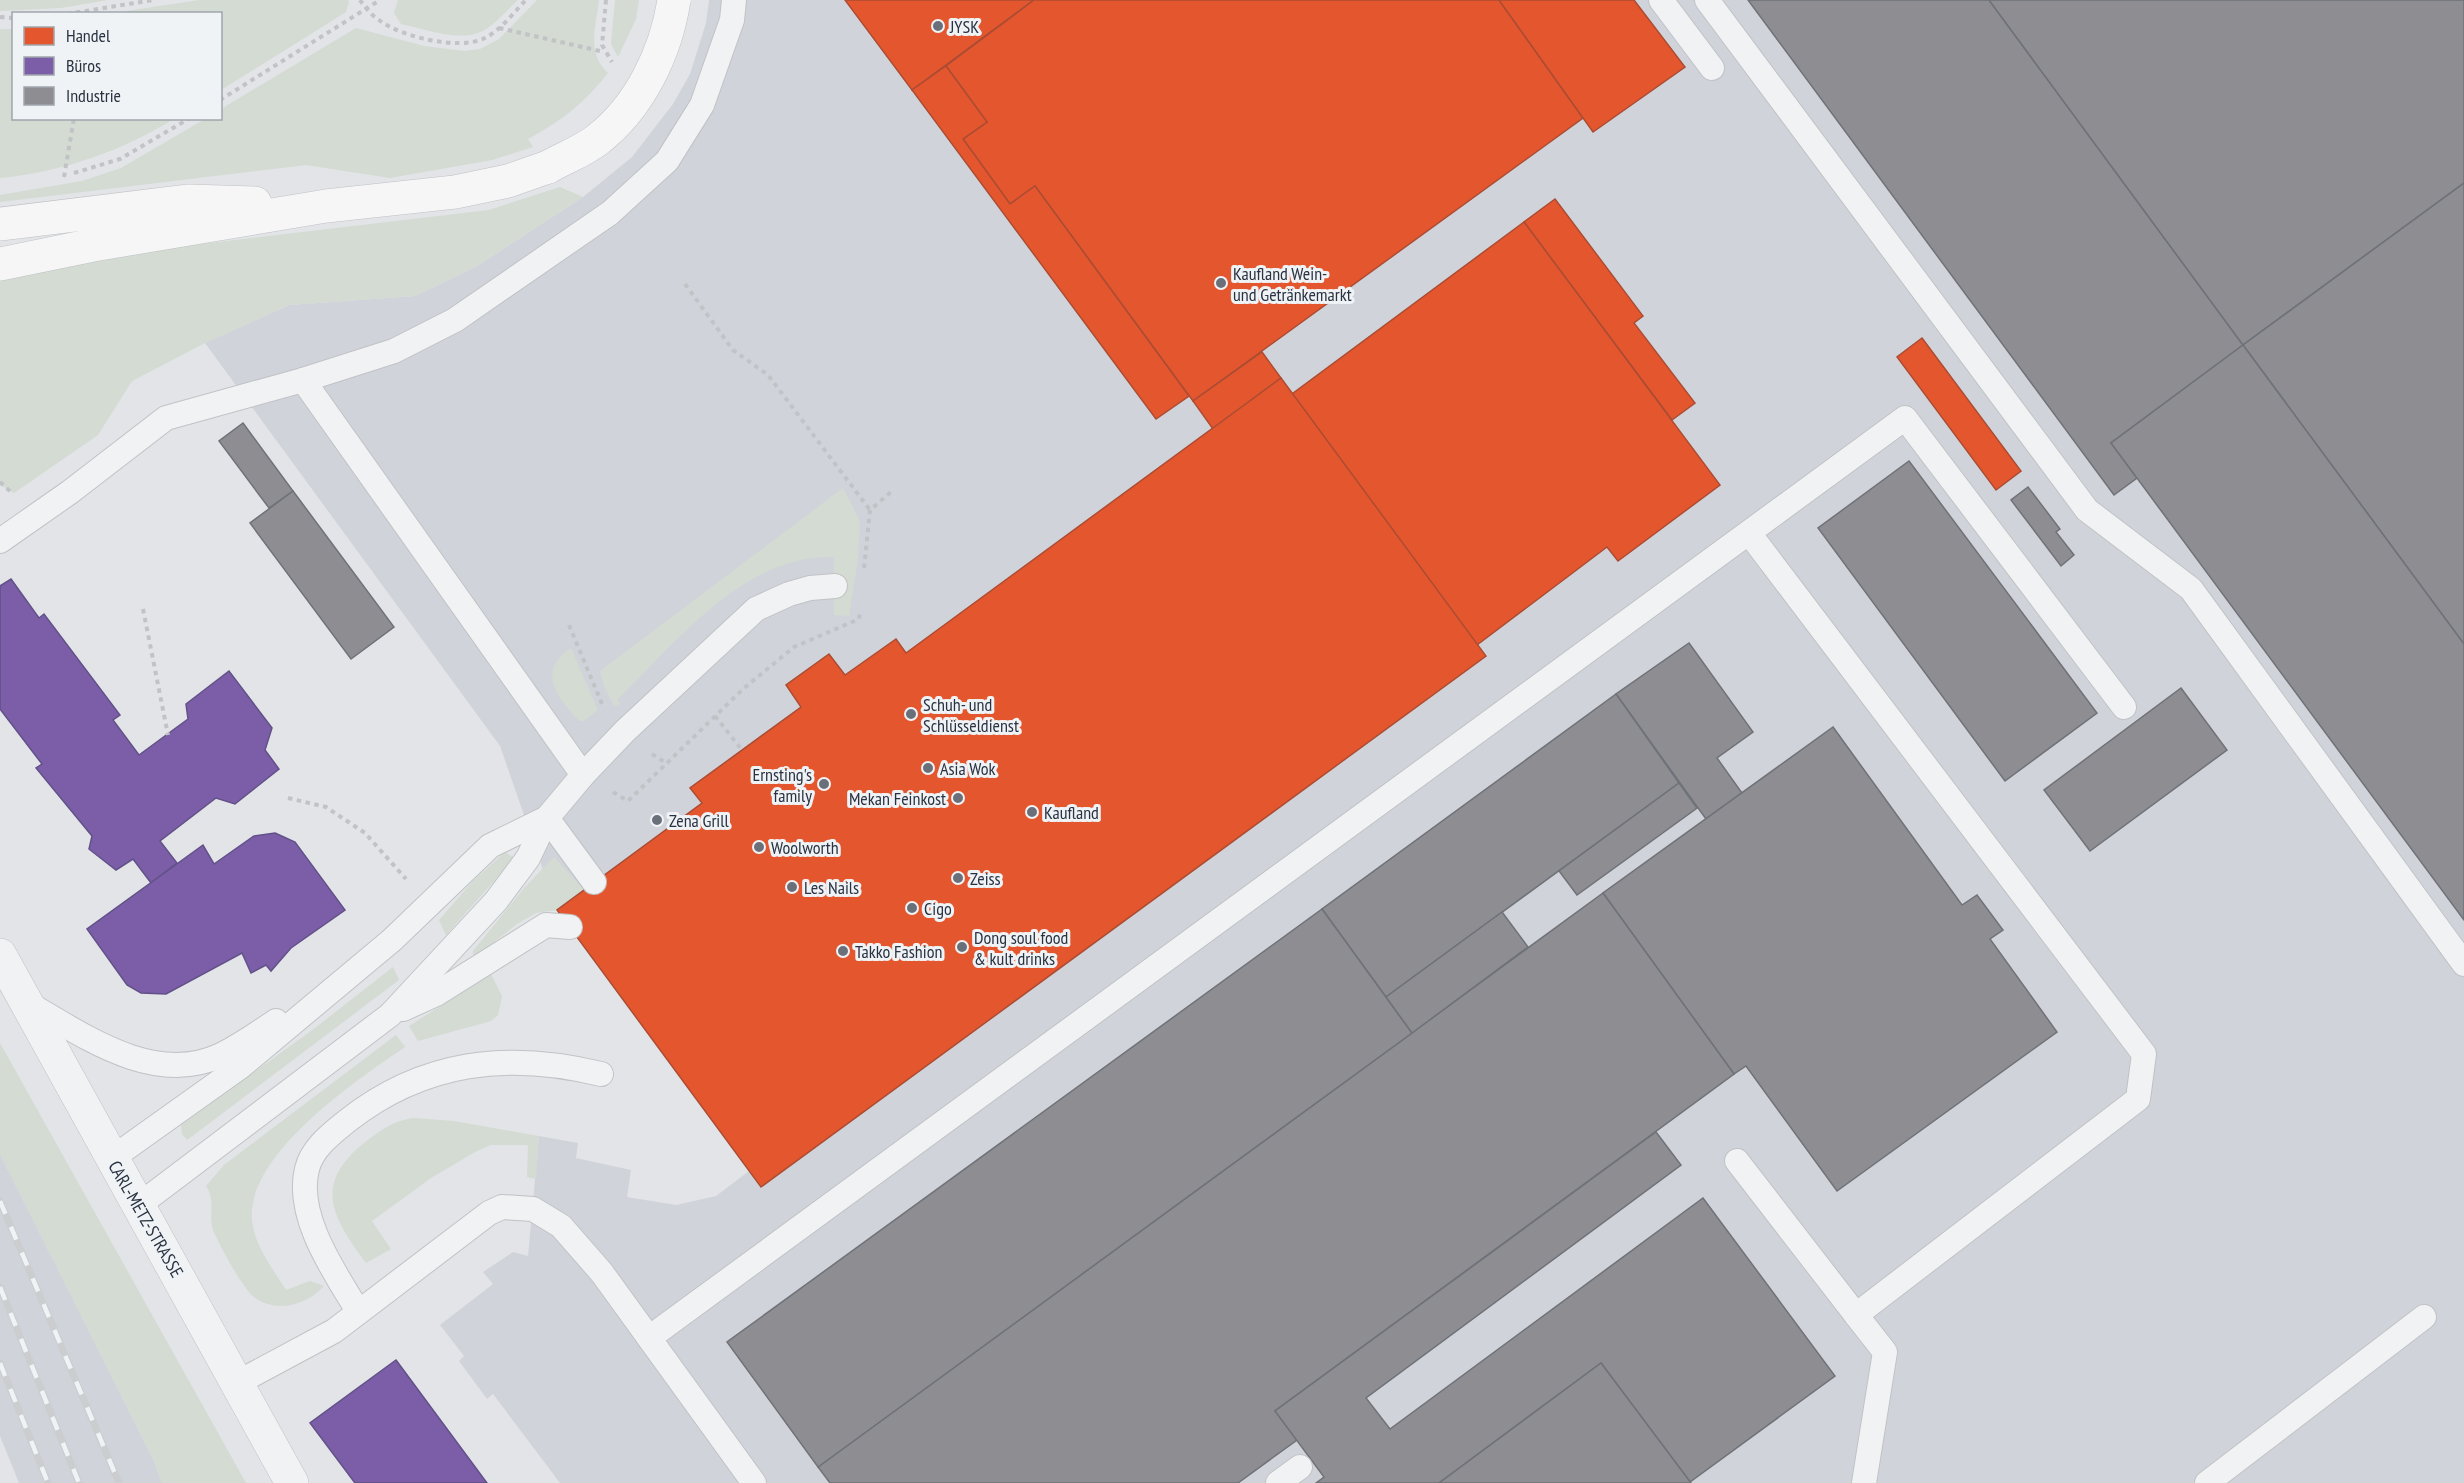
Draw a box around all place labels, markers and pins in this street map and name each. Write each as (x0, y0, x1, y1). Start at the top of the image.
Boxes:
place label: JYSK (949, 15, 979, 38)
marker: JYSK (931, 19, 945, 33)
place label: Kaufland Wein- und Getränkemarkt (1233, 262, 1352, 306)
marker: Kaufland Wein- und Getränkemarkt (1214, 276, 1228, 290)
place label: Schuh- und Schlüsseldienst (923, 693, 1019, 737)
marker: Schuh- und Schlüsseldienst (904, 707, 918, 721)
place label: Asia Wok (940, 757, 995, 780)
marker: Asia Wok (921, 761, 935, 775)
place label: Ernsting's family (752, 763, 812, 807)
marker: Ernsting's family (817, 777, 831, 791)
place label: Mekan Feinkost (849, 787, 946, 810)
marker: Mekan Feinkost (951, 791, 965, 805)
place label: Kaufland (1044, 801, 1099, 824)
marker: Kaufland (1025, 805, 1039, 819)
place label: Zena Grill (669, 809, 729, 832)
marker: Zena Grill (650, 813, 664, 827)
place label: Woolworth (771, 836, 839, 859)
marker: Woolworth (752, 840, 766, 854)
place label: Zeiss (970, 867, 1001, 890)
marker: Zeiss (951, 871, 965, 885)
place label: Les Nails (804, 876, 859, 899)
marker: Les Nails (785, 880, 799, 894)
place label: Cigo (924, 897, 952, 920)
marker: Cigo (905, 901, 919, 915)
place label: Dong soul food & kult drinks (974, 926, 1068, 970)
place label: Takko Fashion (855, 940, 942, 963)
marker: Dong soul food & kult drinks (955, 940, 969, 954)
marker: Takko Fashion (836, 944, 850, 958)

